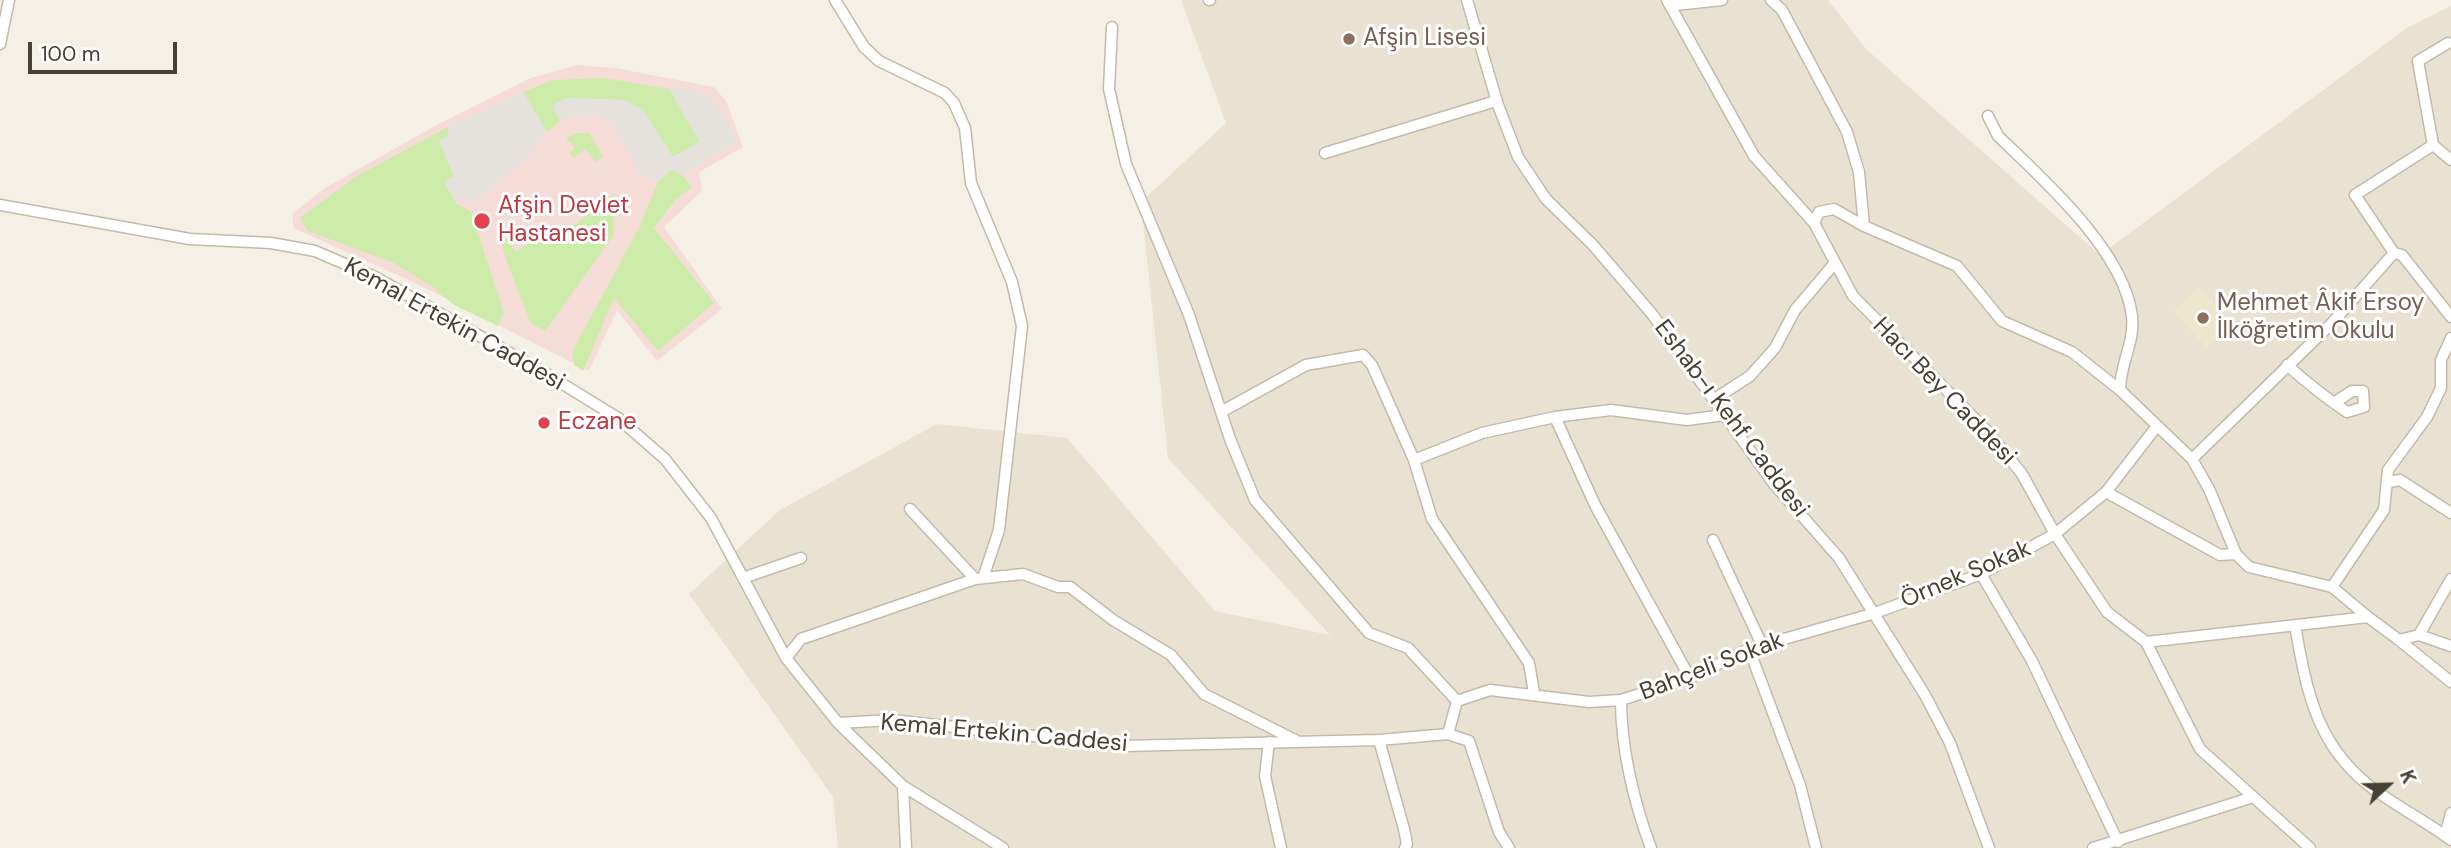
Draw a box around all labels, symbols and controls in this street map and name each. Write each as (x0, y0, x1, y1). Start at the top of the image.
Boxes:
place label: Afşin Lisesi (1363, 25, 1486, 53)
scale bar (32, 28, 180, 72)
marker: Afşin Lisesi (1341, 31, 1357, 47)
text: 100 m (41, 40, 101, 68)
place label: Afşin Devlet Hastanesi (498, 193, 629, 249)
marker: Afşin Devlet Hastanesi (472, 211, 492, 231)
street label: Kemal Ertekin Caddesi (339, 252, 569, 398)
place label: Mehmet Âkif Ersoy İlköğretim Okulu (2217, 290, 2424, 346)
marker: Mehmet Âkif Ersoy İlköğretim Okulu (2195, 310, 2211, 326)
street label: Hacı Bey Caddesi (1866, 312, 2022, 472)
street label: Eshab-ı Kehf Caddesi (1648, 315, 1814, 523)
place label: Eczane (558, 409, 637, 437)
marker: Eczane (536, 415, 552, 431)
street label: Örnek Sokak (1897, 535, 2035, 615)
street label: Bahçeli Sokak (1636, 626, 1788, 708)
street label: Kemal Ertekin Caddesi (879, 709, 1129, 759)
north arrow (2353, 750, 2423, 820)
text: K (2394, 766, 2422, 787)

